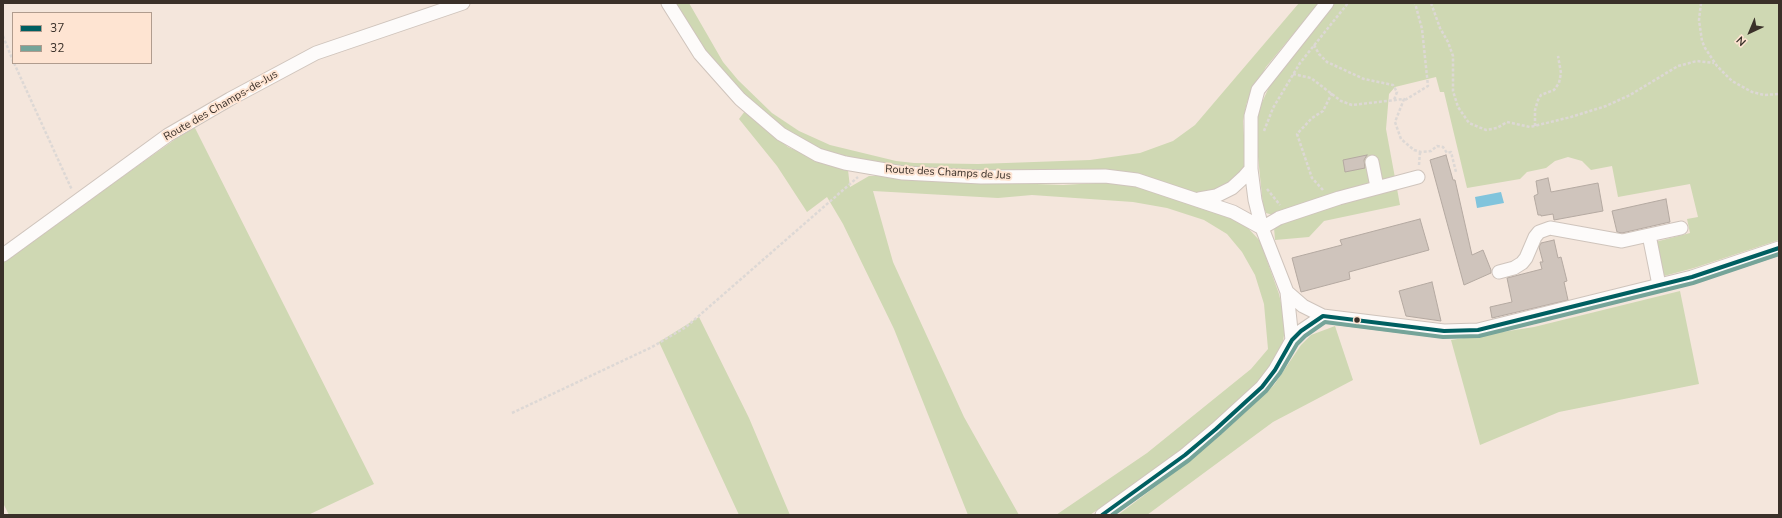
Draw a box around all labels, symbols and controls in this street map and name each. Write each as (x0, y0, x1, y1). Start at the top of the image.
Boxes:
legend (12, 12, 152, 64)
north arrow (1730, 12, 1770, 52)
text: 37 (50, 20, 64, 36)
text: N (1733, 33, 1749, 49)
text: 32 (50, 40, 64, 56)
street label: Route des Champs-de-Jus (162, 68, 280, 144)
street label: Route des Champs de Jus (885, 163, 1011, 183)
unlabelled marker (1352, 315, 1362, 325)

